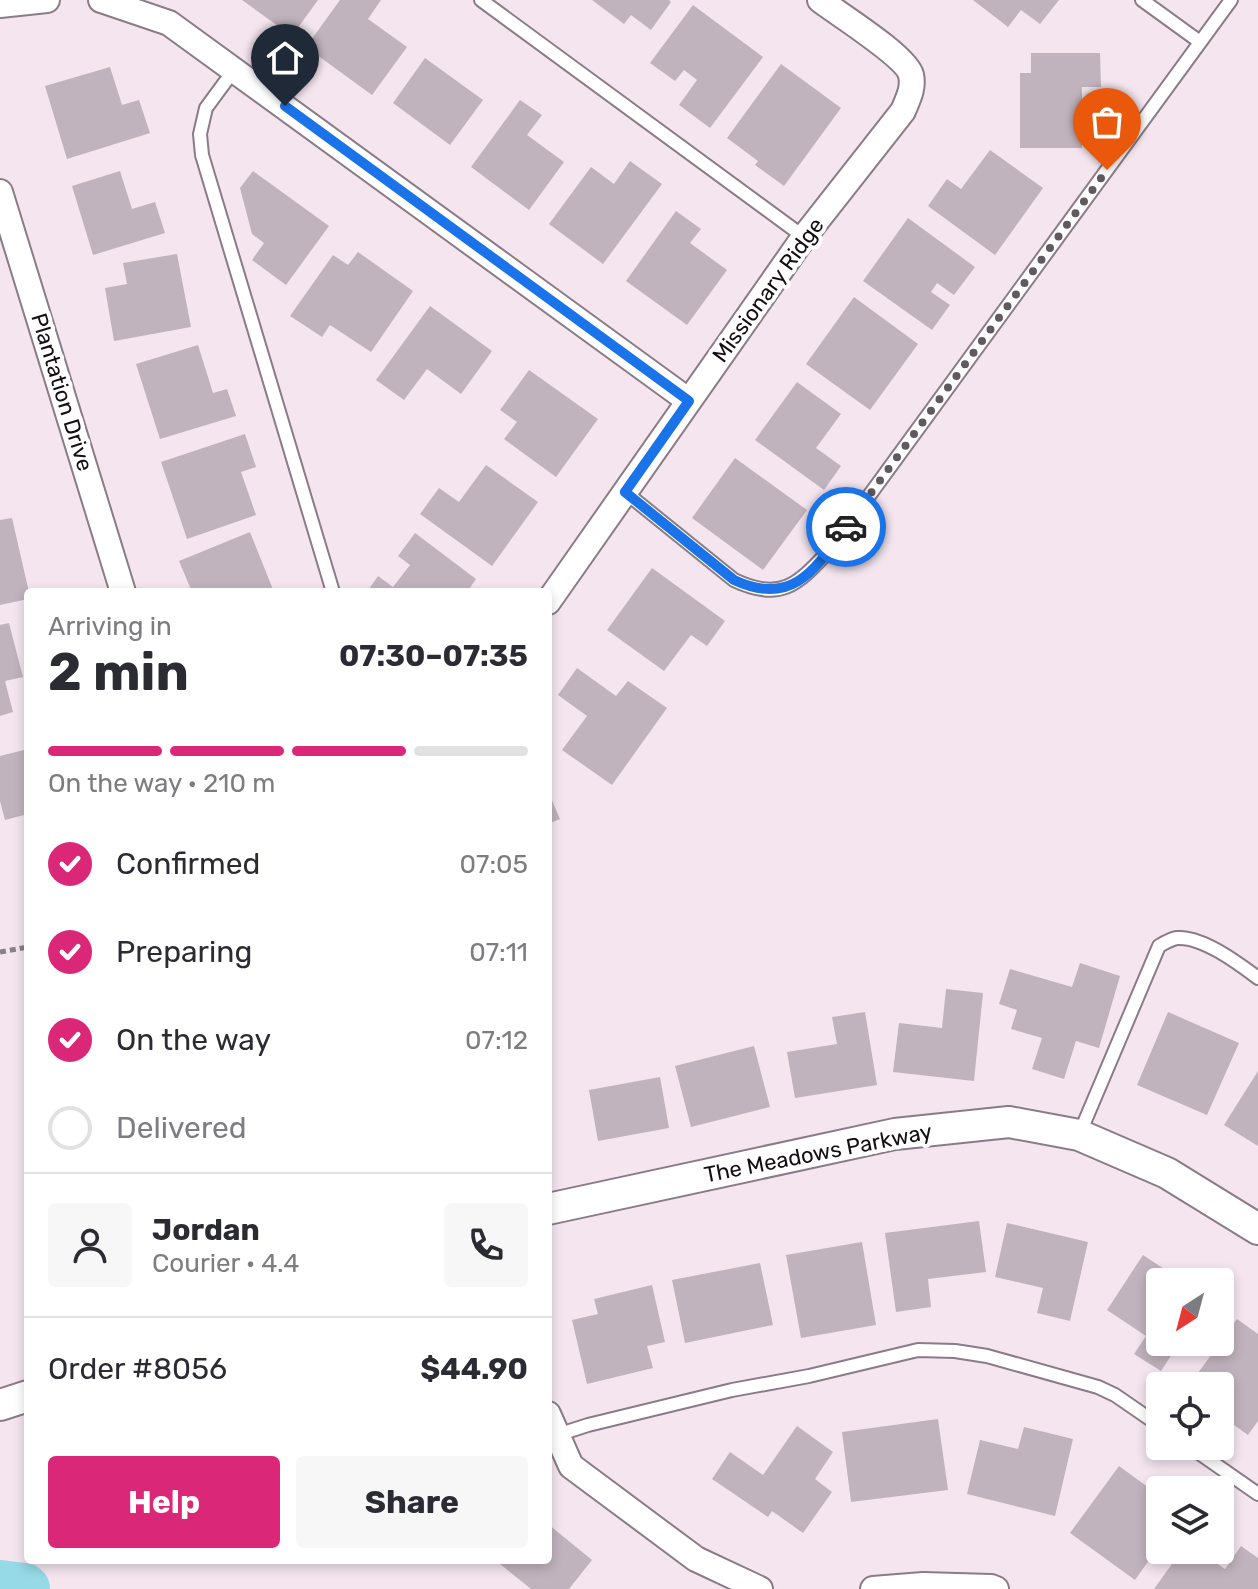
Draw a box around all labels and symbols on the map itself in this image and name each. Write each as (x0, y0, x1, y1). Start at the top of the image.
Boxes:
pin (251, 24, 319, 106)
pin (1073, 88, 1141, 170)
street label: Missionary Ridge (706, 212, 830, 368)
street label: Plantation Drive (25, 310, 99, 474)
courier (806, 487, 886, 567)
street label: The Meadows Parkway (702, 1118, 934, 1188)
north arrow (1146, 1268, 1234, 1356)

